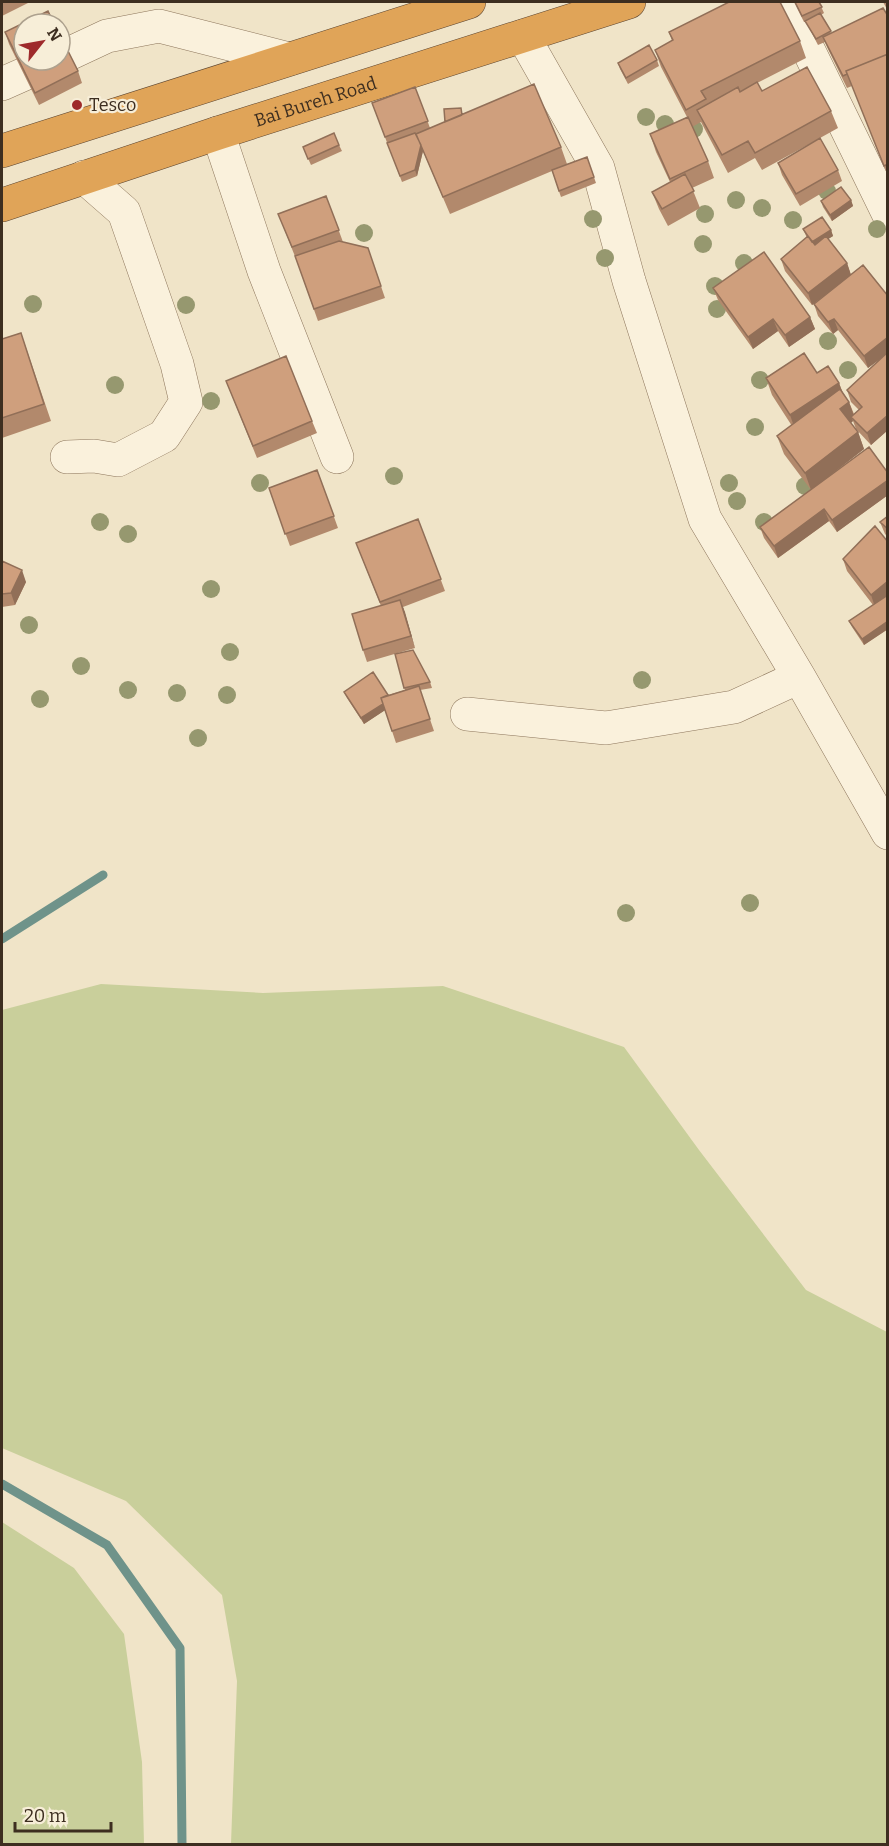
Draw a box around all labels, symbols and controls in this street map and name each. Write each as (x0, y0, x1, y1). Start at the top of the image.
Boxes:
north arrow (12, 12, 72, 72)
text: N (43, 24, 66, 45)
street label: Bai Bureh Road (252, 72, 380, 132)
place label: Tesco (89, 94, 136, 116)
marker: Tesco (70, 98, 84, 112)
scale bar (15, 1795, 111, 1833)
text: 20 m (24, 1805, 66, 1827)

